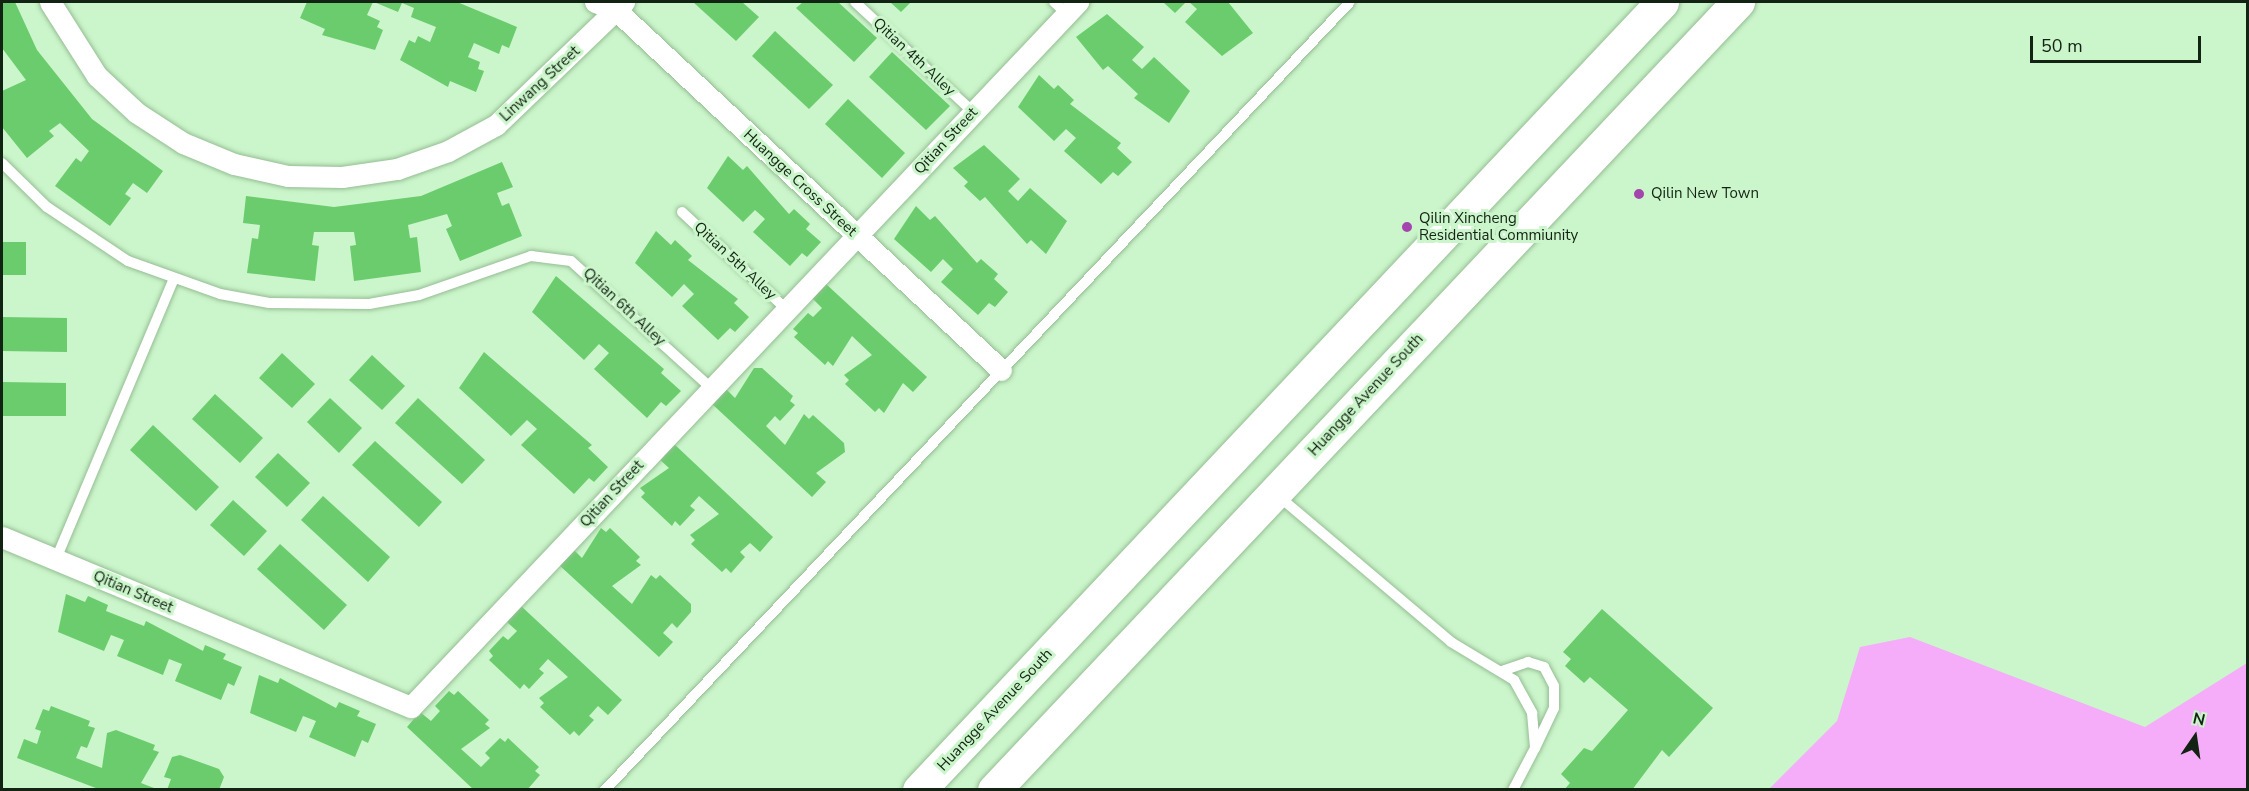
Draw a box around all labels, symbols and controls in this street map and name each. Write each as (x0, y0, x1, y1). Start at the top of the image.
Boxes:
street label: Qitian 4th Alley (869, 14, 959, 100)
scale bar (2033, 24, 2204, 62)
text: 50 m (2041, 34, 2083, 58)
street label: Linwang Street (496, 42, 584, 126)
street label: Qitian Street (910, 104, 982, 178)
street label: Huangge Cross Street (740, 126, 860, 240)
place label: Qilin New Town (1651, 185, 1759, 203)
marker: Qilin New Town (1632, 187, 1646, 201)
place label: Qilin Xincheng Residential Commiunity (1419, 209, 1578, 244)
street label: Qitian 5th Alley (690, 218, 780, 304)
marker: Qilin Xincheng Residential Commiunity (1400, 220, 1414, 234)
street label: Qitian 6th Alley (579, 264, 669, 350)
street label: Huangge Avenue South (1305, 330, 1427, 460)
street label: Qitian Street (576, 457, 648, 531)
street label: Qitian Street (90, 567, 176, 617)
street label: Huangge Avenue South (934, 645, 1056, 775)
north arrow (2165, 707, 2225, 767)
text: N (2191, 707, 2207, 732)

